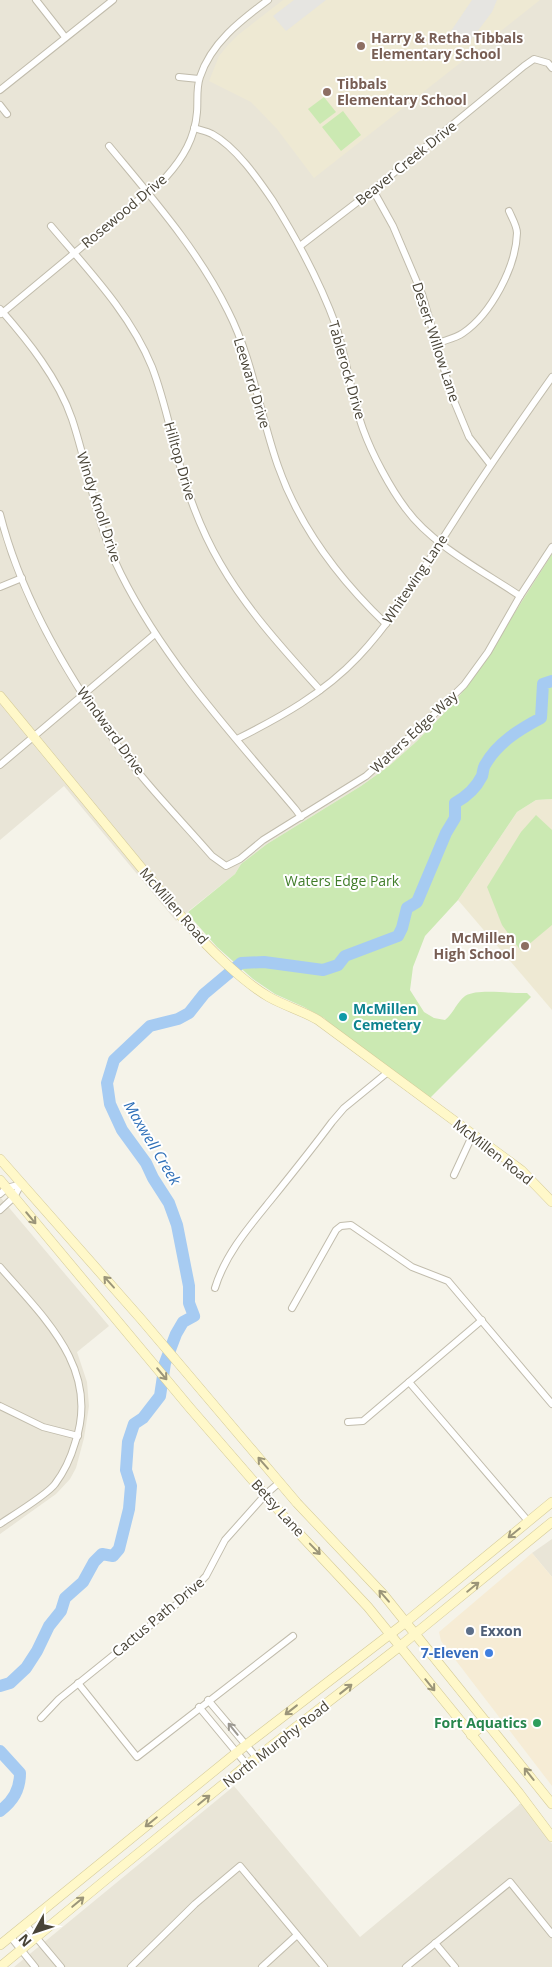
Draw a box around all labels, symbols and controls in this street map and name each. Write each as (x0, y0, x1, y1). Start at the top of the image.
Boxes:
place label: Harry & Retha Tibbals Elementary School (371, 28, 523, 63)
marker: Harry & Retha Tibbals Elementary School (355, 40, 367, 52)
place label: Tibbals Elementary School (337, 74, 467, 109)
marker: Tibbals Elementary School (321, 86, 333, 98)
street label: Beaver Creek Drive (351, 116, 460, 209)
street label: Rosewood Drive (77, 169, 170, 252)
street label: Desert Willow Lane (408, 280, 465, 404)
street label: Tablerock Drive (324, 318, 371, 421)
street label: Leeward Drive (230, 335, 275, 431)
street label: Hilltop Drive (160, 419, 201, 502)
street label: Windy Knoll Drive (73, 449, 126, 565)
street label: Whitewing Lane (378, 530, 452, 627)
street label: Windward Drive (73, 683, 150, 779)
street label: Waters Edge Way (366, 686, 462, 777)
street label: McMillen Road (136, 863, 213, 948)
park label: Waters Edge Park (285, 871, 400, 890)
place label: McMillen High School (434, 928, 515, 963)
marker: McMillen High School (519, 940, 531, 952)
place label: McMillen Cemetery (353, 999, 421, 1034)
marker: McMillen Cemetery (337, 1011, 349, 1023)
water label: Maxwell Creek (120, 1097, 186, 1189)
street label: McMillen Road (450, 1115, 537, 1189)
one-way arrow (26, 1211, 37, 1224)
one-way arrow (103, 1276, 115, 1289)
one-way arrow (156, 1367, 167, 1380)
one-way arrow (258, 1457, 269, 1470)
street label: Betsy Lane (248, 1475, 309, 1540)
one-way arrow (508, 1527, 521, 1538)
one-way arrow (309, 1543, 321, 1556)
street label: Cactus Path Drive (108, 1572, 208, 1661)
one-way arrow (466, 1582, 479, 1593)
one-way arrow (379, 1590, 390, 1603)
place label: Exxon (480, 1621, 522, 1640)
marker: Exxon (464, 1625, 476, 1637)
place label: 7-Eleven (421, 1643, 479, 1662)
marker: 7-Eleven (483, 1647, 495, 1659)
one-way arrow (425, 1678, 436, 1691)
one-way arrow (339, 1683, 352, 1694)
street label: North Murphy Road (219, 1696, 333, 1791)
one-way arrow (285, 1705, 298, 1716)
place label: Fort Aquatics (434, 1713, 527, 1732)
marker: Fort Aquatics (531, 1717, 543, 1729)
one-way arrow (227, 1723, 238, 1736)
one-way arrow (523, 1768, 534, 1781)
one-way arrow (198, 1794, 211, 1805)
one-way arrow (145, 1817, 158, 1828)
one-way arrow (72, 1897, 85, 1908)
north arrow (10, 1907, 60, 1957)
text: N (14, 1930, 36, 1951)

